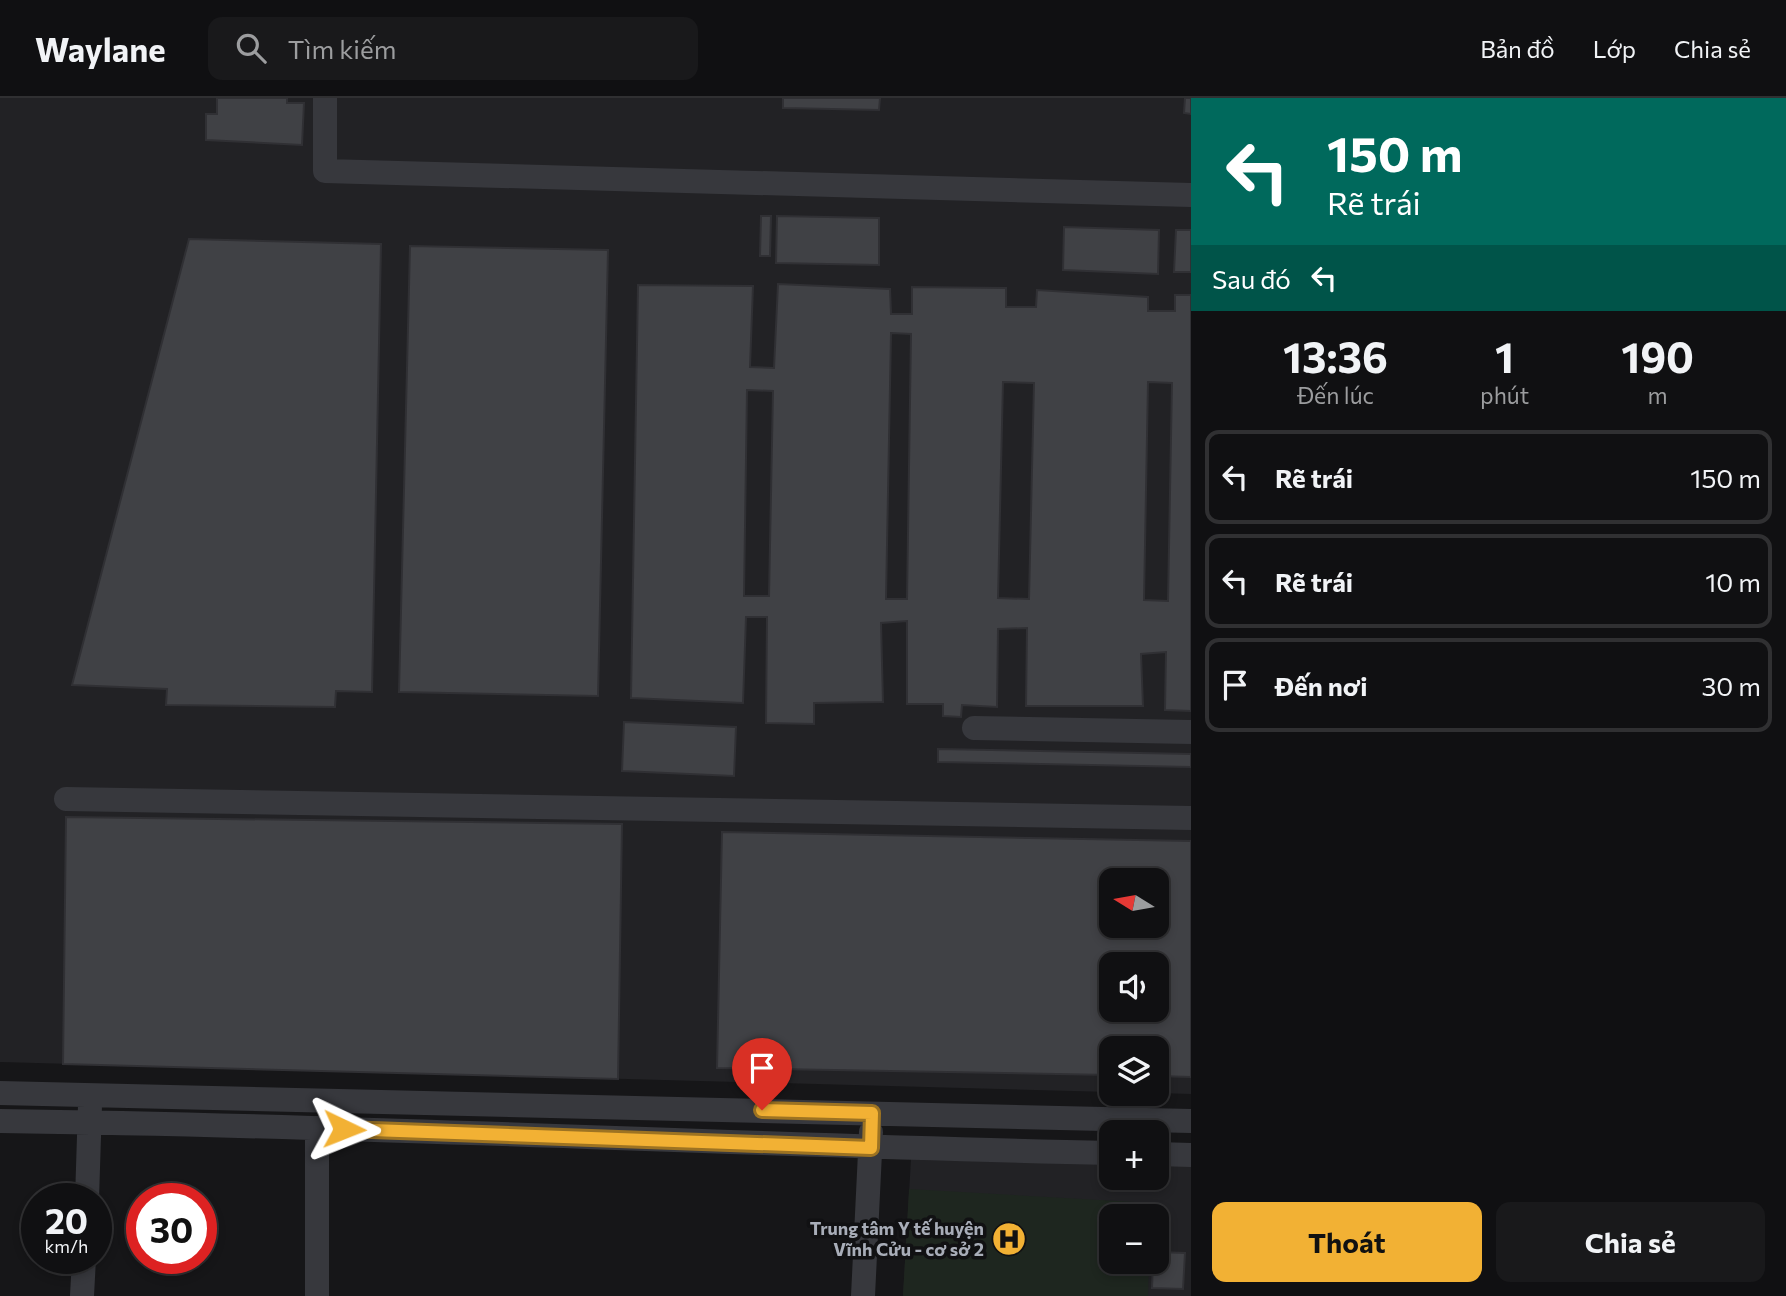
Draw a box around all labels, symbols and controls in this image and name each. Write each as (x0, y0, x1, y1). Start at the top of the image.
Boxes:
search box (208, 17, 698, 80)
text: Waylane (35, 28, 166, 69)
icon: search (232, 29, 270, 67)
text: Tìm kiếm (288, 33, 396, 64)
text: Bản đồ (1480, 34, 1555, 63)
text: Lớp (1593, 34, 1636, 63)
text: Chia sẻ (1674, 34, 1751, 63)
text: 150 m (1327, 122, 1462, 182)
icon: left (1212, 126, 1303, 217)
text: Rẽ trái (1327, 182, 1421, 222)
icon: left (1305, 259, 1343, 297)
text: Sau đó (1212, 263, 1291, 294)
text: 13:36 (1283, 330, 1388, 382)
text: 1 (1495, 330, 1514, 382)
text: 190 (1621, 330, 1694, 382)
text: Đến lúc (1297, 381, 1374, 409)
text: phút (1480, 381, 1529, 409)
text: m (1648, 381, 1668, 409)
icon: left (1216, 458, 1254, 496)
text: Rẽ trái (1275, 462, 1353, 493)
text: 150 m (1690, 462, 1761, 493)
icon: left (1216, 562, 1254, 600)
text: Rẽ trái (1275, 566, 1353, 597)
text: 10 m (1705, 566, 1761, 597)
icon: arrive (1216, 666, 1254, 704)
text: Đến nơi (1275, 670, 1368, 701)
text: 30 m (1702, 670, 1761, 701)
north arrow (1099, 868, 1169, 938)
map controls (1099, 868, 1169, 1274)
button: sound (1099, 952, 1169, 1022)
button: layers (1099, 1036, 1169, 1106)
pin (732, 1038, 792, 1110)
icon: arrive (743, 1049, 781, 1087)
position arrow (307, 1092, 381, 1166)
button: + (1099, 1120, 1169, 1190)
speed limit sign: 30 (126, 1183, 217, 1274)
text: 20 (45, 1198, 88, 1241)
button: Thoát (1212, 1202, 1482, 1282)
button: Chia sẻ (1496, 1202, 1765, 1282)
button: − (1099, 1204, 1169, 1274)
place label: Trung tâm Y tế huyện Vĩnh Cửu - cơ sở 2 (810, 1217, 984, 1260)
hospital icon: Trung tâm Y tế huyện Vĩnh Cửu - cơ sở 2 (990, 1220, 1028, 1258)
text: km/h (45, 1235, 88, 1257)

